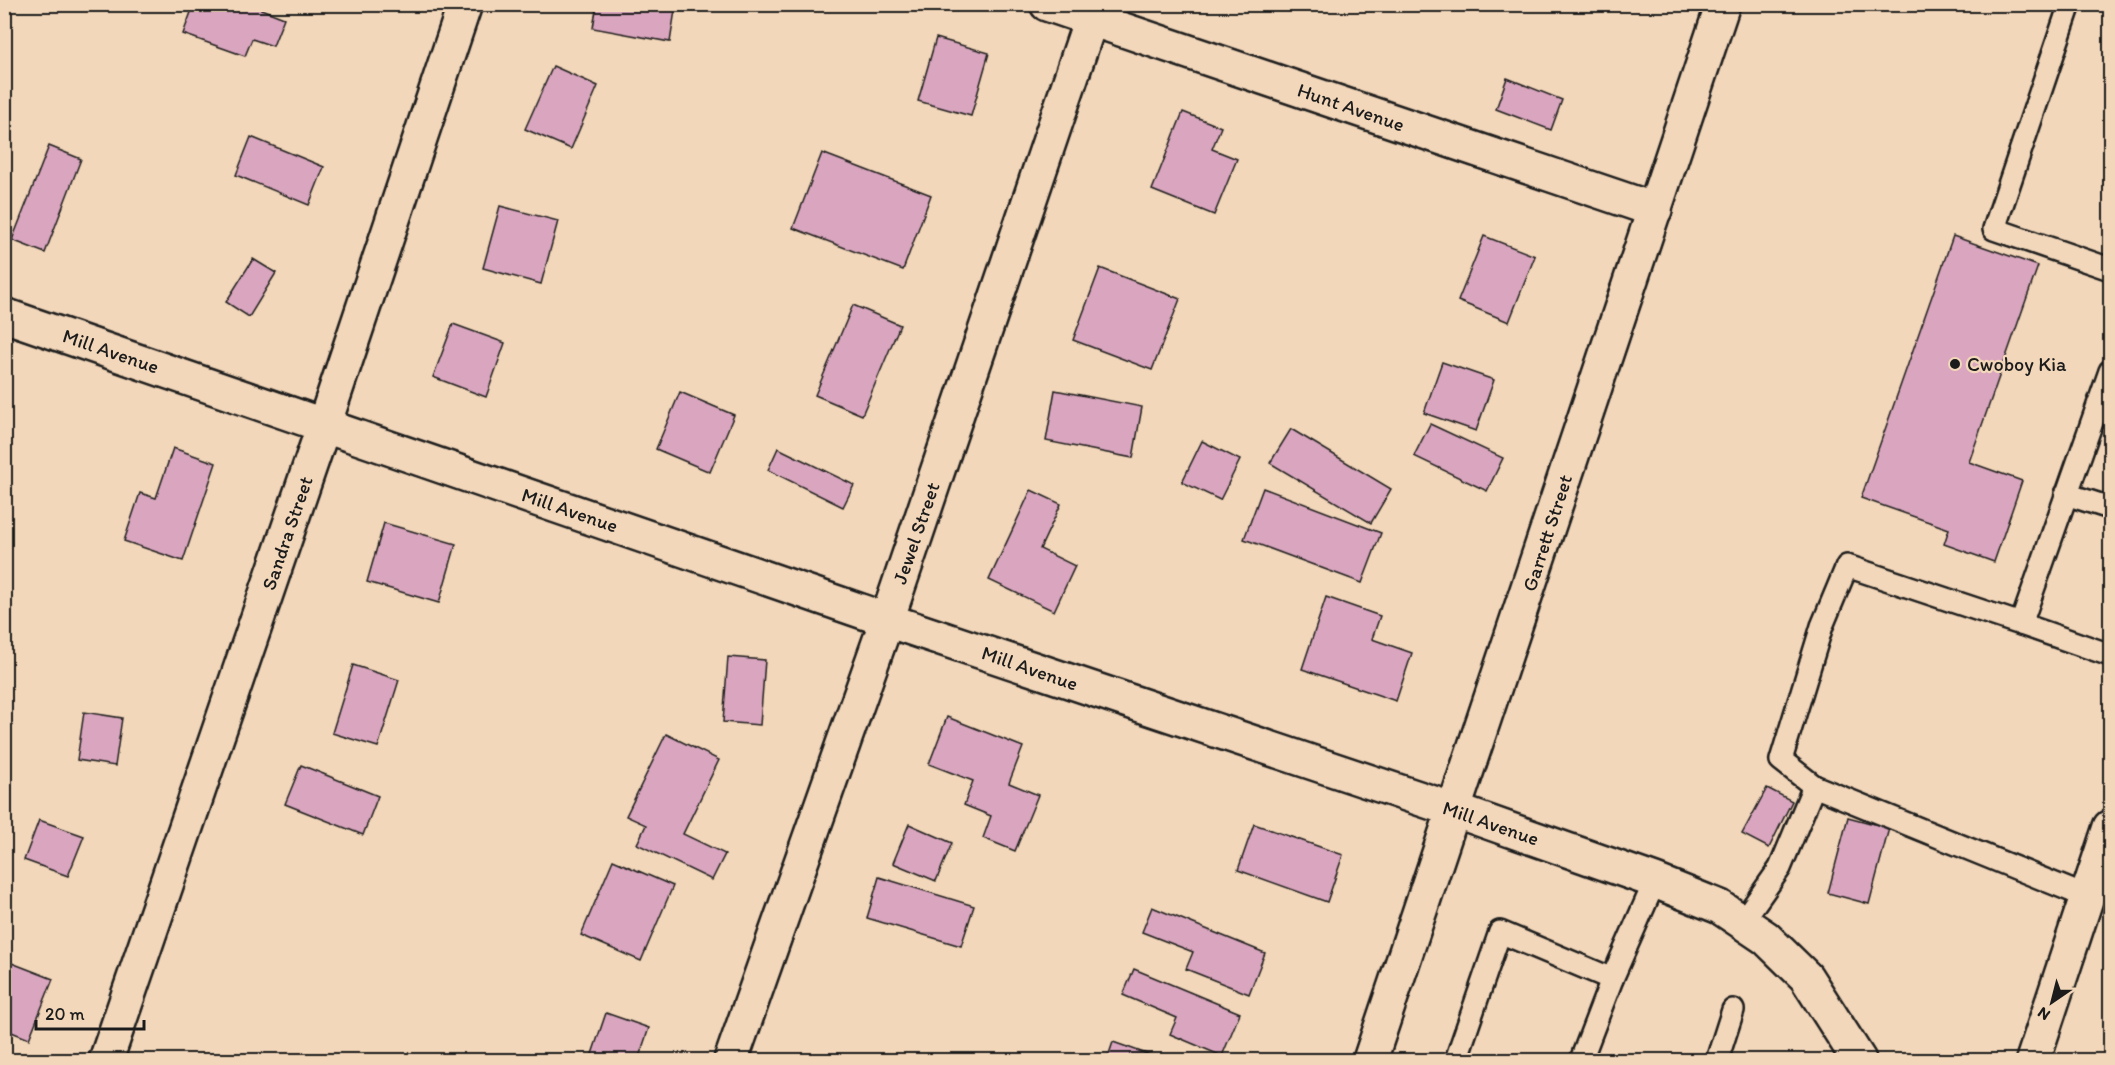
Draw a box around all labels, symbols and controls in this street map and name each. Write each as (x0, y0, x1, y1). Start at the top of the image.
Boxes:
street label: Hunt Avenue (1294, 77, 1408, 137)
street label: Mill Avenue (60, 323, 162, 379)
place label: Cwoboy Kia (1967, 352, 2067, 376)
marker: Cwoboy Kia (1948, 357, 1962, 371)
street label: Garrett Street (1517, 471, 1577, 594)
street label: Sandra Street (256, 473, 318, 593)
street label: Jewel Street (887, 479, 945, 587)
street label: Mill Avenue (519, 482, 621, 538)
street label: Mill Avenue (979, 640, 1081, 696)
street label: Mill Avenue (1440, 795, 1542, 851)
north arrow (2022, 972, 2082, 1032)
scale bar (36, 993, 144, 1031)
text: 20 m (45, 1003, 85, 1025)
text: N (2034, 1003, 2054, 1025)

